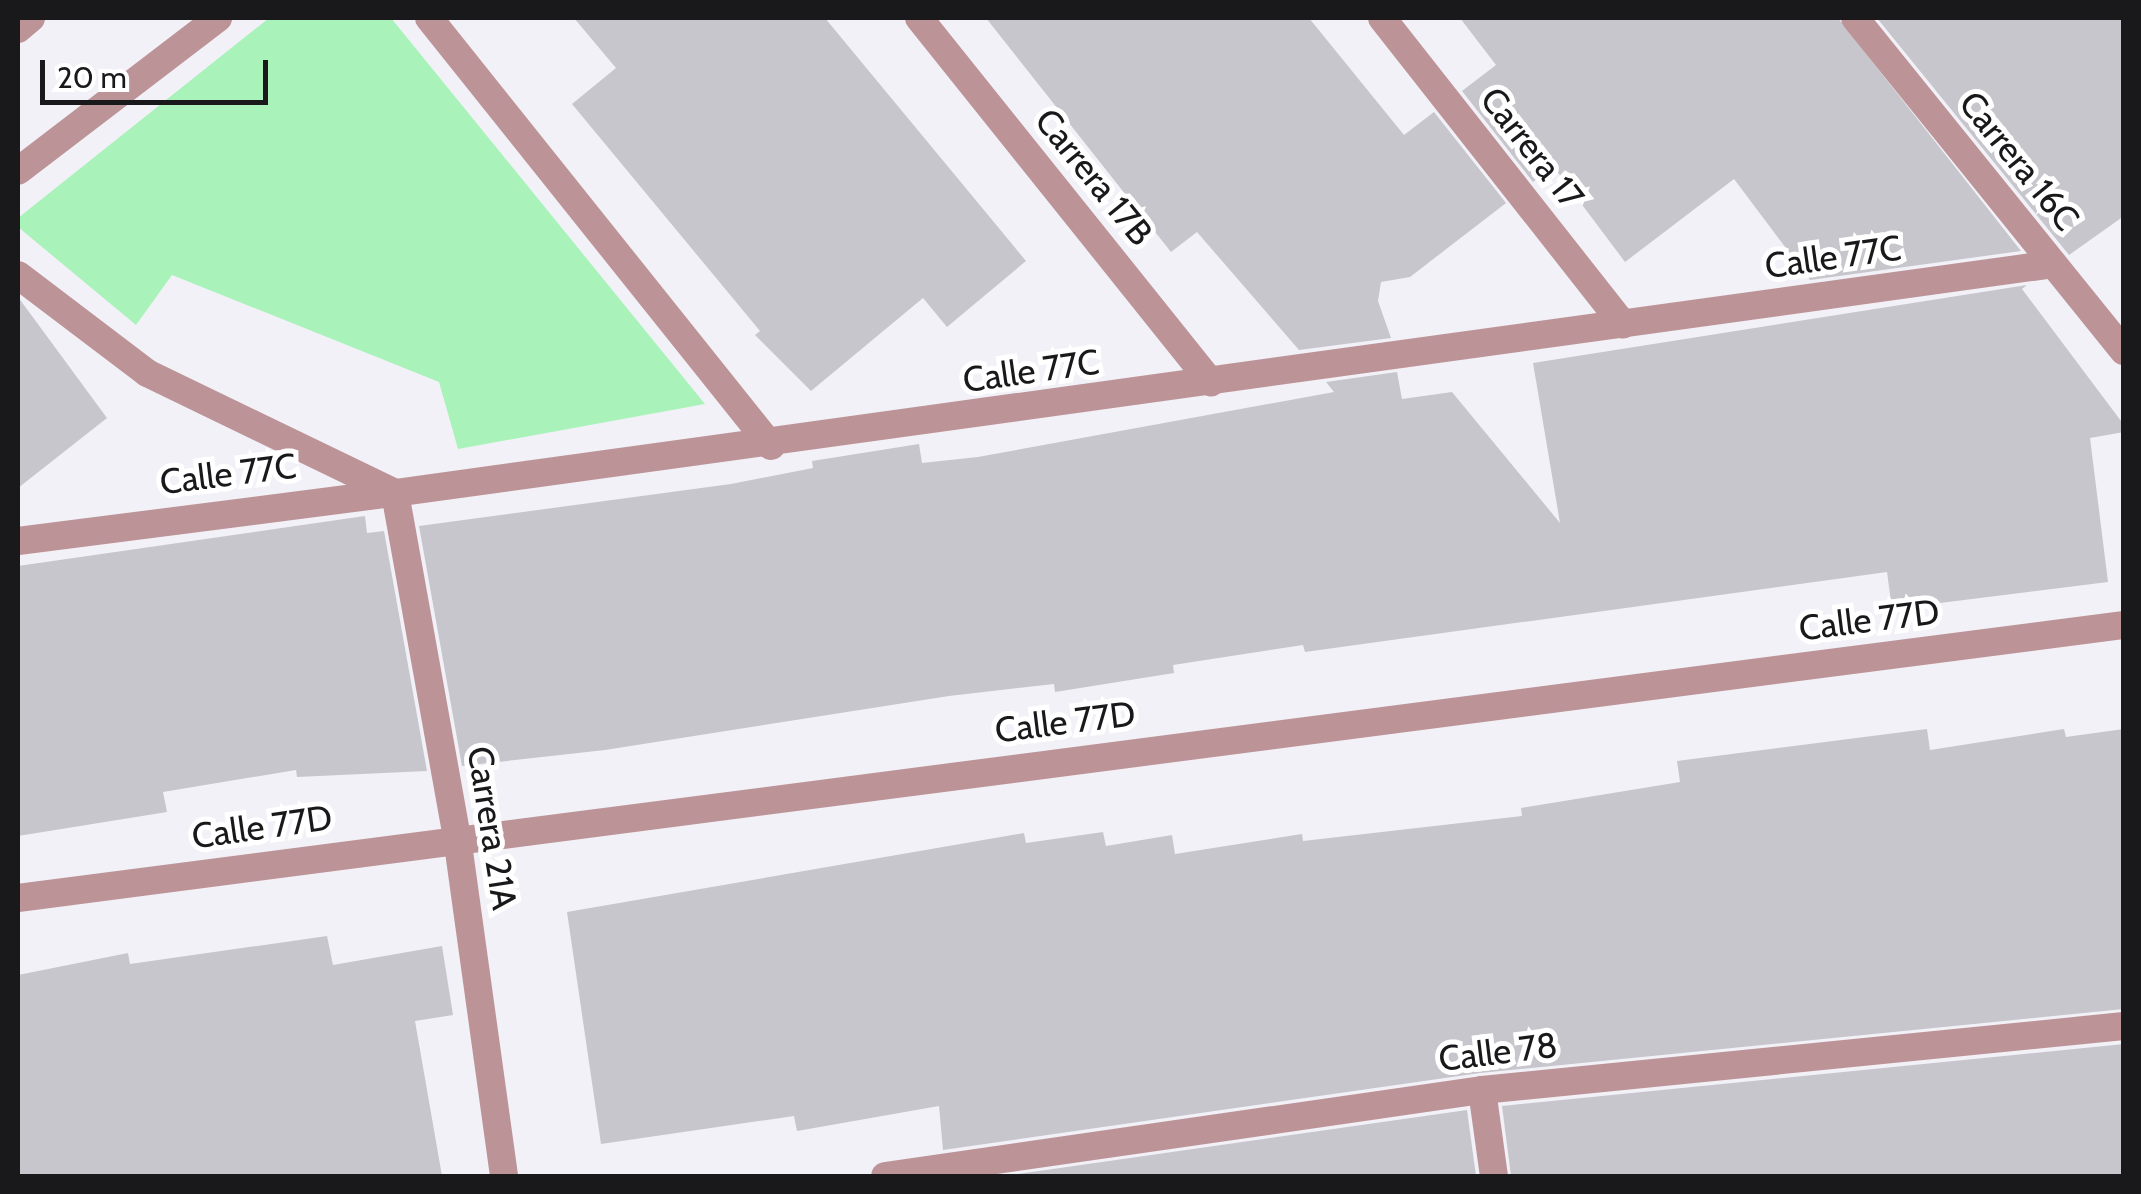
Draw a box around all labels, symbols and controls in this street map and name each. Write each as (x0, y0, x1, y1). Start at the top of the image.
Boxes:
scale bar (45, 40, 272, 102)
text: 20 m (57, 59, 127, 96)
street label: Carrera 17 (1472, 79, 1592, 217)
street label: Carrera 16C (1950, 83, 2088, 239)
street label: Carrera 17B (1026, 100, 1162, 254)
street label: Calle 77C (1762, 227, 1904, 287)
street label: Calle 77C (960, 341, 1102, 401)
street label: Calle 77C (157, 445, 299, 503)
street label: Calle 77D (1796, 591, 1942, 649)
street label: Calle 77D (992, 693, 1138, 751)
street label: Carrera 21A (458, 743, 526, 913)
street label: Calle 77D (189, 796, 335, 858)
street label: Calle 78 (1436, 1024, 1560, 1080)

